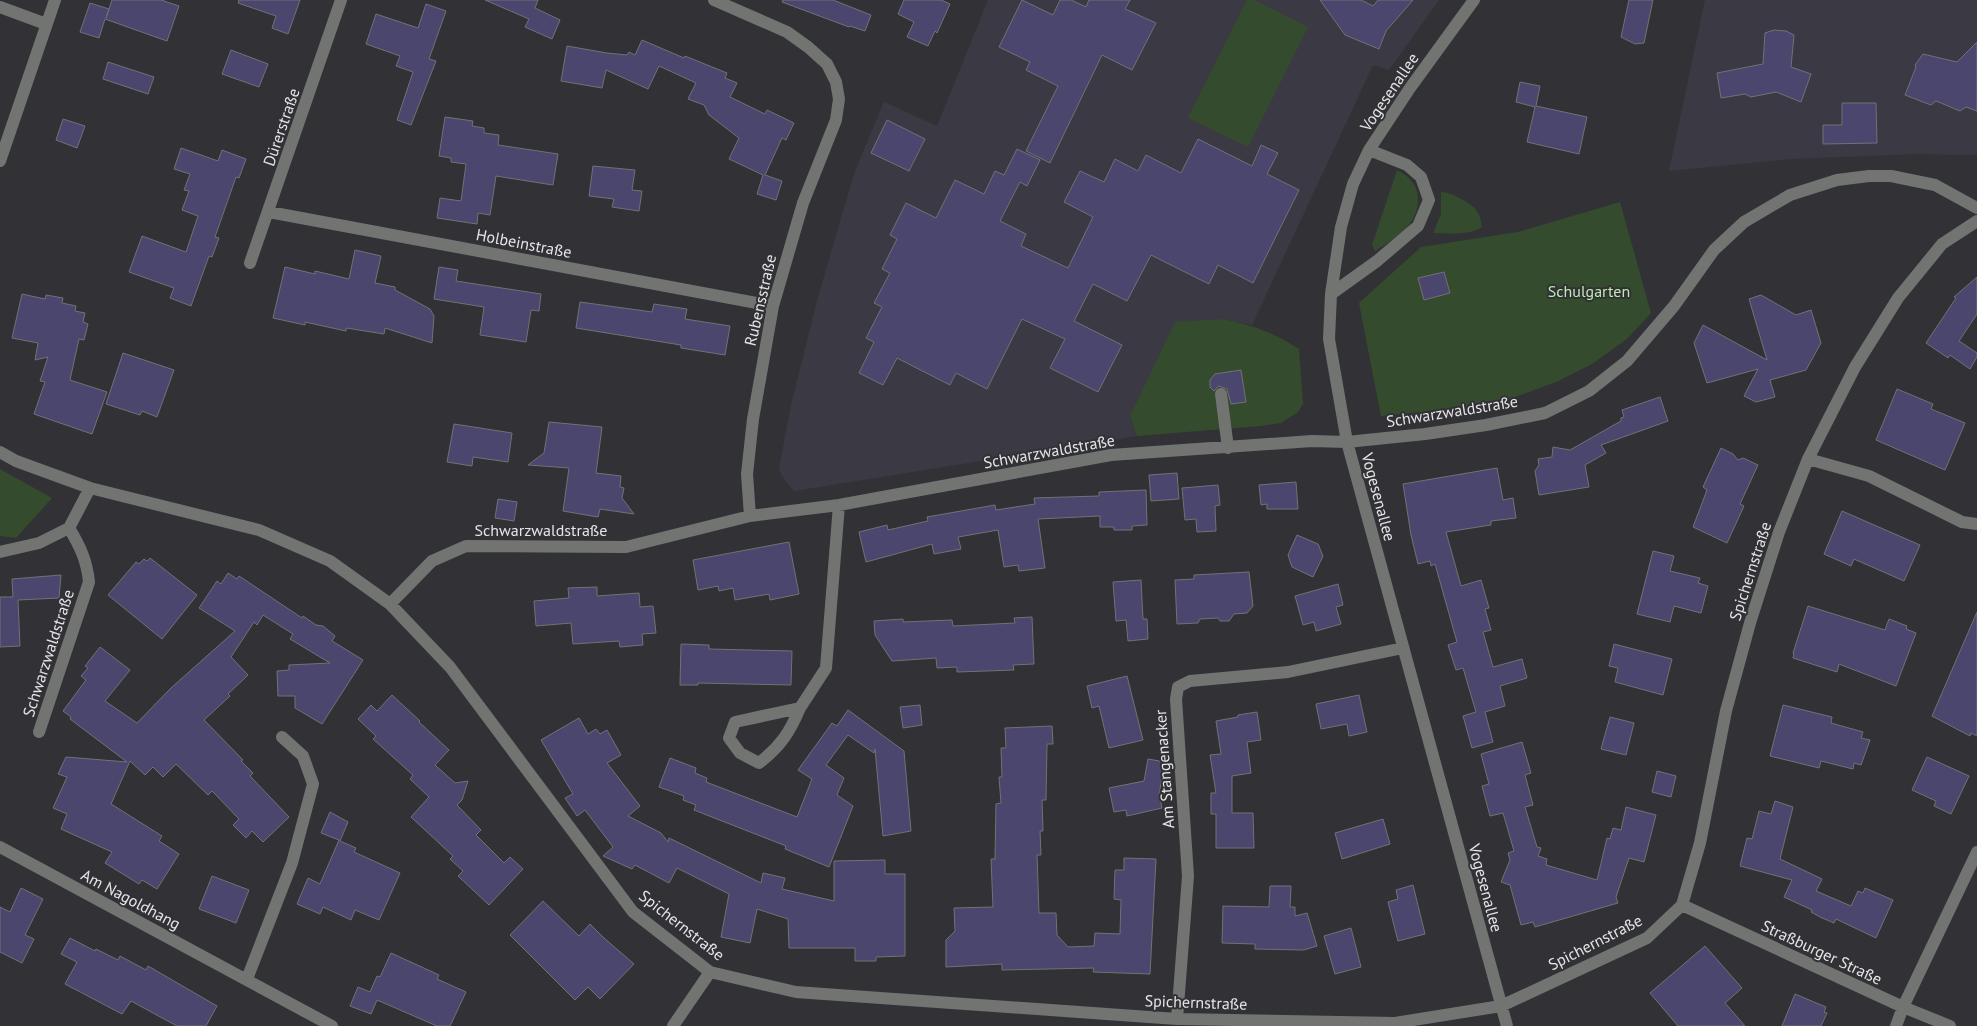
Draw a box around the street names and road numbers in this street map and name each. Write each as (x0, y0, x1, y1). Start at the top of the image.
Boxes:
street label: Vogesenallee (1355, 49, 1423, 136)
street label: Dürerstraße (258, 85, 304, 169)
street label: Holbeinstraße (475, 224, 573, 262)
street label: Rubensstraße (740, 252, 780, 348)
street label: Schwarzwaldstraße (1385, 391, 1519, 431)
street label: Schwarzwaldstraße (982, 430, 1116, 472)
street label: Vogesenallee (1357, 450, 1400, 543)
street label: Spichernstraße (1725, 519, 1775, 623)
street label: Schwarzwaldstraße (475, 520, 607, 540)
street label: Schwarzwaldstraße (18, 587, 78, 719)
street label: Am Stangenacker (1150, 708, 1178, 829)
street label: Vogesenallee (1464, 841, 1507, 934)
street label: Am Nagoldhang (78, 864, 184, 934)
street label: Spichernstraße (635, 885, 729, 965)
street label: Spichernstraße (1545, 910, 1645, 974)
street label: Straßburger Straße (1758, 915, 1886, 989)
street label: Spichernstraße (1144, 990, 1248, 1014)

